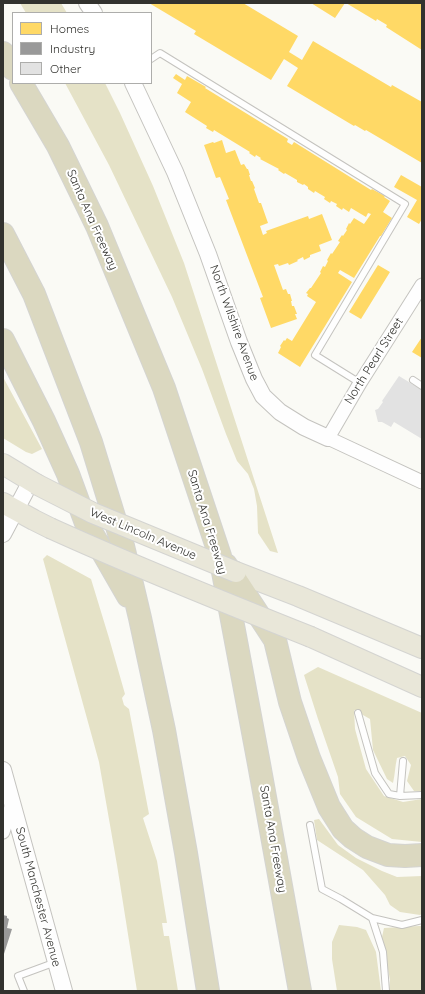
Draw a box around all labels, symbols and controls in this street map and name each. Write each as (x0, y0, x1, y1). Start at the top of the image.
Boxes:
legend (12, 12, 152, 84)
text: Homes (50, 21, 89, 36)
text: Industry (50, 41, 95, 56)
text: Other (50, 61, 81, 76)
street label: Santa Ana Freeway (63, 167, 121, 273)
street label: North Wilshire Avenue (206, 263, 262, 383)
street label: North Pearl Street (342, 315, 406, 407)
street label: Santa Ana Freeway (184, 468, 230, 576)
street label: West Lincoln Avenue (87, 505, 199, 563)
street label: Santa Ana Freeway (256, 784, 290, 894)
street label: South Manchester Avenue (12, 825, 64, 969)

